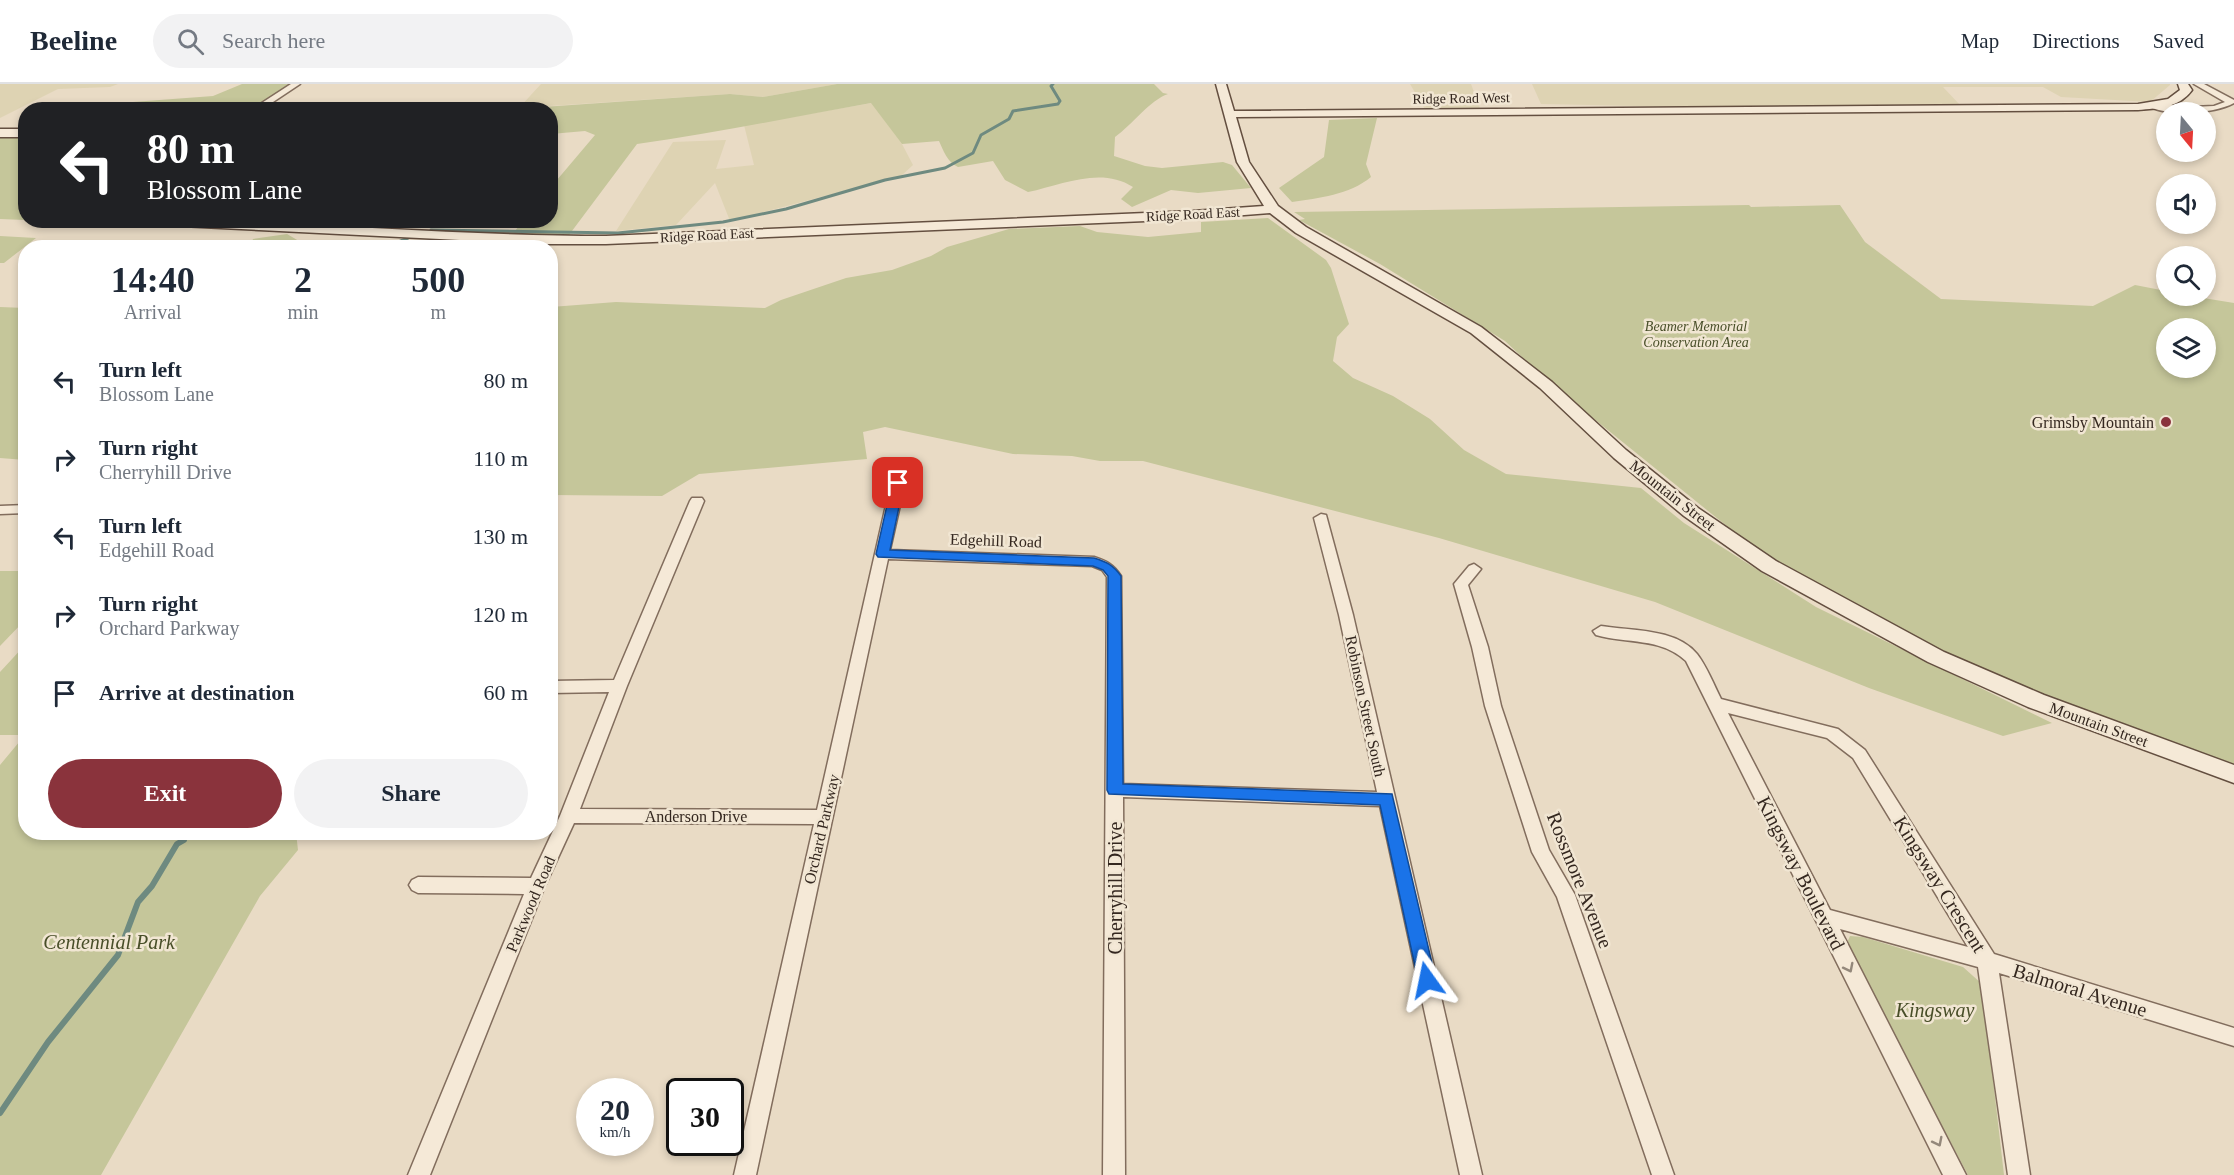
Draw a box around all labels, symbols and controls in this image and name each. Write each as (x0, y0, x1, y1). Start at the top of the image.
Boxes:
search box (153, 14, 573, 68)
text: Beeline (30, 25, 117, 56)
icon: search (174, 25, 207, 58)
text: Search here (222, 28, 325, 53)
text: Map (1961, 29, 1999, 53)
text: Directions (2032, 29, 2120, 53)
text: Saved (2153, 29, 2204, 53)
street label: Ridge Road West (1412, 90, 1510, 107)
north arrow (2156, 102, 2216, 162)
map controls (2156, 102, 2216, 378)
icon: left (48, 126, 126, 204)
text: 80 m (147, 126, 235, 172)
button: sound (2156, 174, 2216, 234)
text: Blossom Lane (147, 175, 302, 205)
street label: Ridge Road East (1146, 205, 1241, 224)
street label: Ridge Road East (660, 226, 755, 245)
button: search (2156, 246, 2216, 306)
text: 14:40 (111, 260, 195, 300)
text: 2 (294, 260, 312, 300)
text: 500 (411, 260, 465, 300)
text: Arrival (124, 301, 182, 323)
text: min (287, 301, 319, 323)
text: m (431, 301, 446, 323)
button: layers (2156, 318, 2216, 378)
park label: Beamer Memorial Conservation Area (1643, 319, 1749, 350)
text: Turn left (99, 357, 182, 382)
icon: left (48, 365, 81, 398)
text: 80 m (483, 368, 528, 393)
text: Blossom Lane (99, 383, 214, 405)
place label: Grimsby Mountain (2032, 414, 2154, 432)
marker: Grimsby Mountain (2159, 415, 2173, 429)
text: Turn right (99, 435, 198, 460)
icon: right (48, 443, 81, 476)
text: 110 m (473, 446, 528, 471)
pin (872, 457, 923, 508)
street label: Mountain Street (1627, 457, 1719, 534)
text: Cherryhill Drive (99, 461, 232, 483)
icon: arrive (881, 466, 914, 499)
text: Turn left (99, 513, 182, 538)
icon: left (48, 521, 81, 554)
text: 130 m (472, 524, 528, 549)
street label: Edgehill Road (950, 530, 1042, 552)
text: Edgehill Road (99, 539, 214, 561)
text: Turn right (99, 591, 198, 616)
icon: right (48, 599, 81, 632)
text: 120 m (472, 602, 528, 627)
text: Orchard Parkway (99, 617, 240, 639)
street label: Robinson Street South (1342, 634, 1389, 778)
icon: arrive (48, 677, 81, 710)
text: Arrive at destination (99, 680, 295, 705)
text: 60 m (483, 680, 528, 705)
street label: Mountain Street (2047, 699, 2151, 750)
button: Exit (48, 759, 282, 828)
button: Share (294, 759, 528, 828)
street label: Orchard Parkway (801, 772, 843, 886)
street label: Kingsway Boulevard (1752, 793, 1849, 954)
street label: Anderson Drive (645, 808, 747, 825)
street label: Rossmore Avenue (1543, 809, 1617, 951)
street label: Kingsway Crescent (1888, 812, 1991, 957)
street label: Cherryhill Drive (1104, 822, 1127, 954)
street label: Parkwood Road (503, 854, 558, 955)
park label: Centennial Park (43, 931, 176, 953)
position arrow (1395, 948, 1459, 1012)
street label: Balmoral Avenue (2010, 959, 2150, 1021)
one-way arrow (1842, 962, 1853, 972)
park label: Kingsway (1895, 999, 1975, 1022)
speed limit sign: 30 (666, 1078, 744, 1156)
text: 20 (600, 1093, 630, 1126)
text: km/h (600, 1124, 630, 1140)
one-way arrow (1931, 1135, 1942, 1146)

